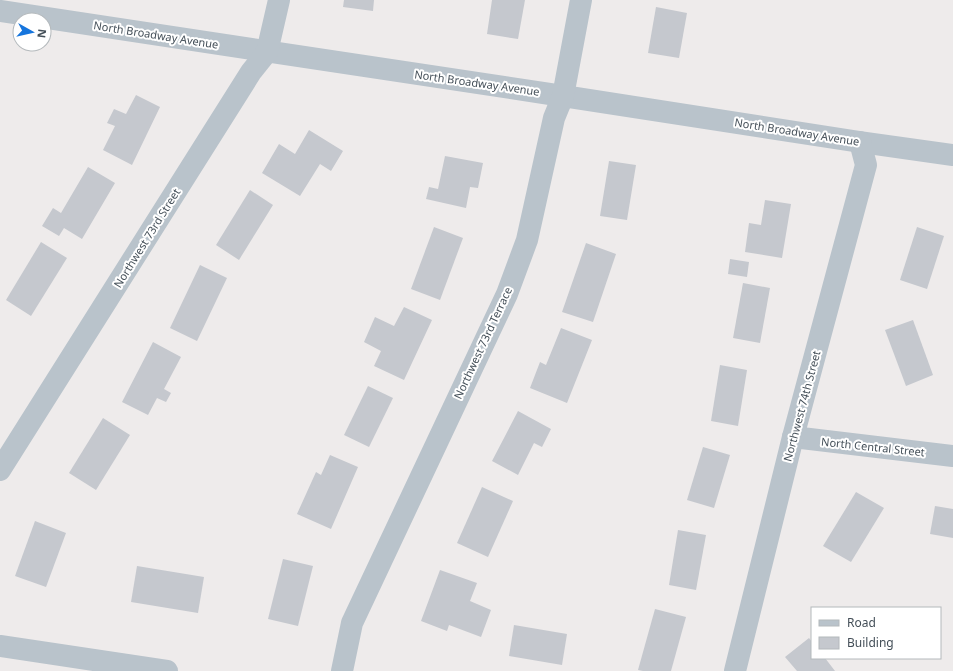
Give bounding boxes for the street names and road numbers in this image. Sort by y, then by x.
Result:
street label: North Broadway Avenue [93,17,220,52]
street label: North Broadway Avenue [414,66,541,99]
street label: North Broadway Avenue [734,114,861,149]
street label: Northwest 73rd Street [110,185,183,290]
street label: Northwest 73rd Terrace [450,284,515,401]
street label: Northwest 74th Street [779,349,824,463]
street label: North Central Street [821,434,926,459]

